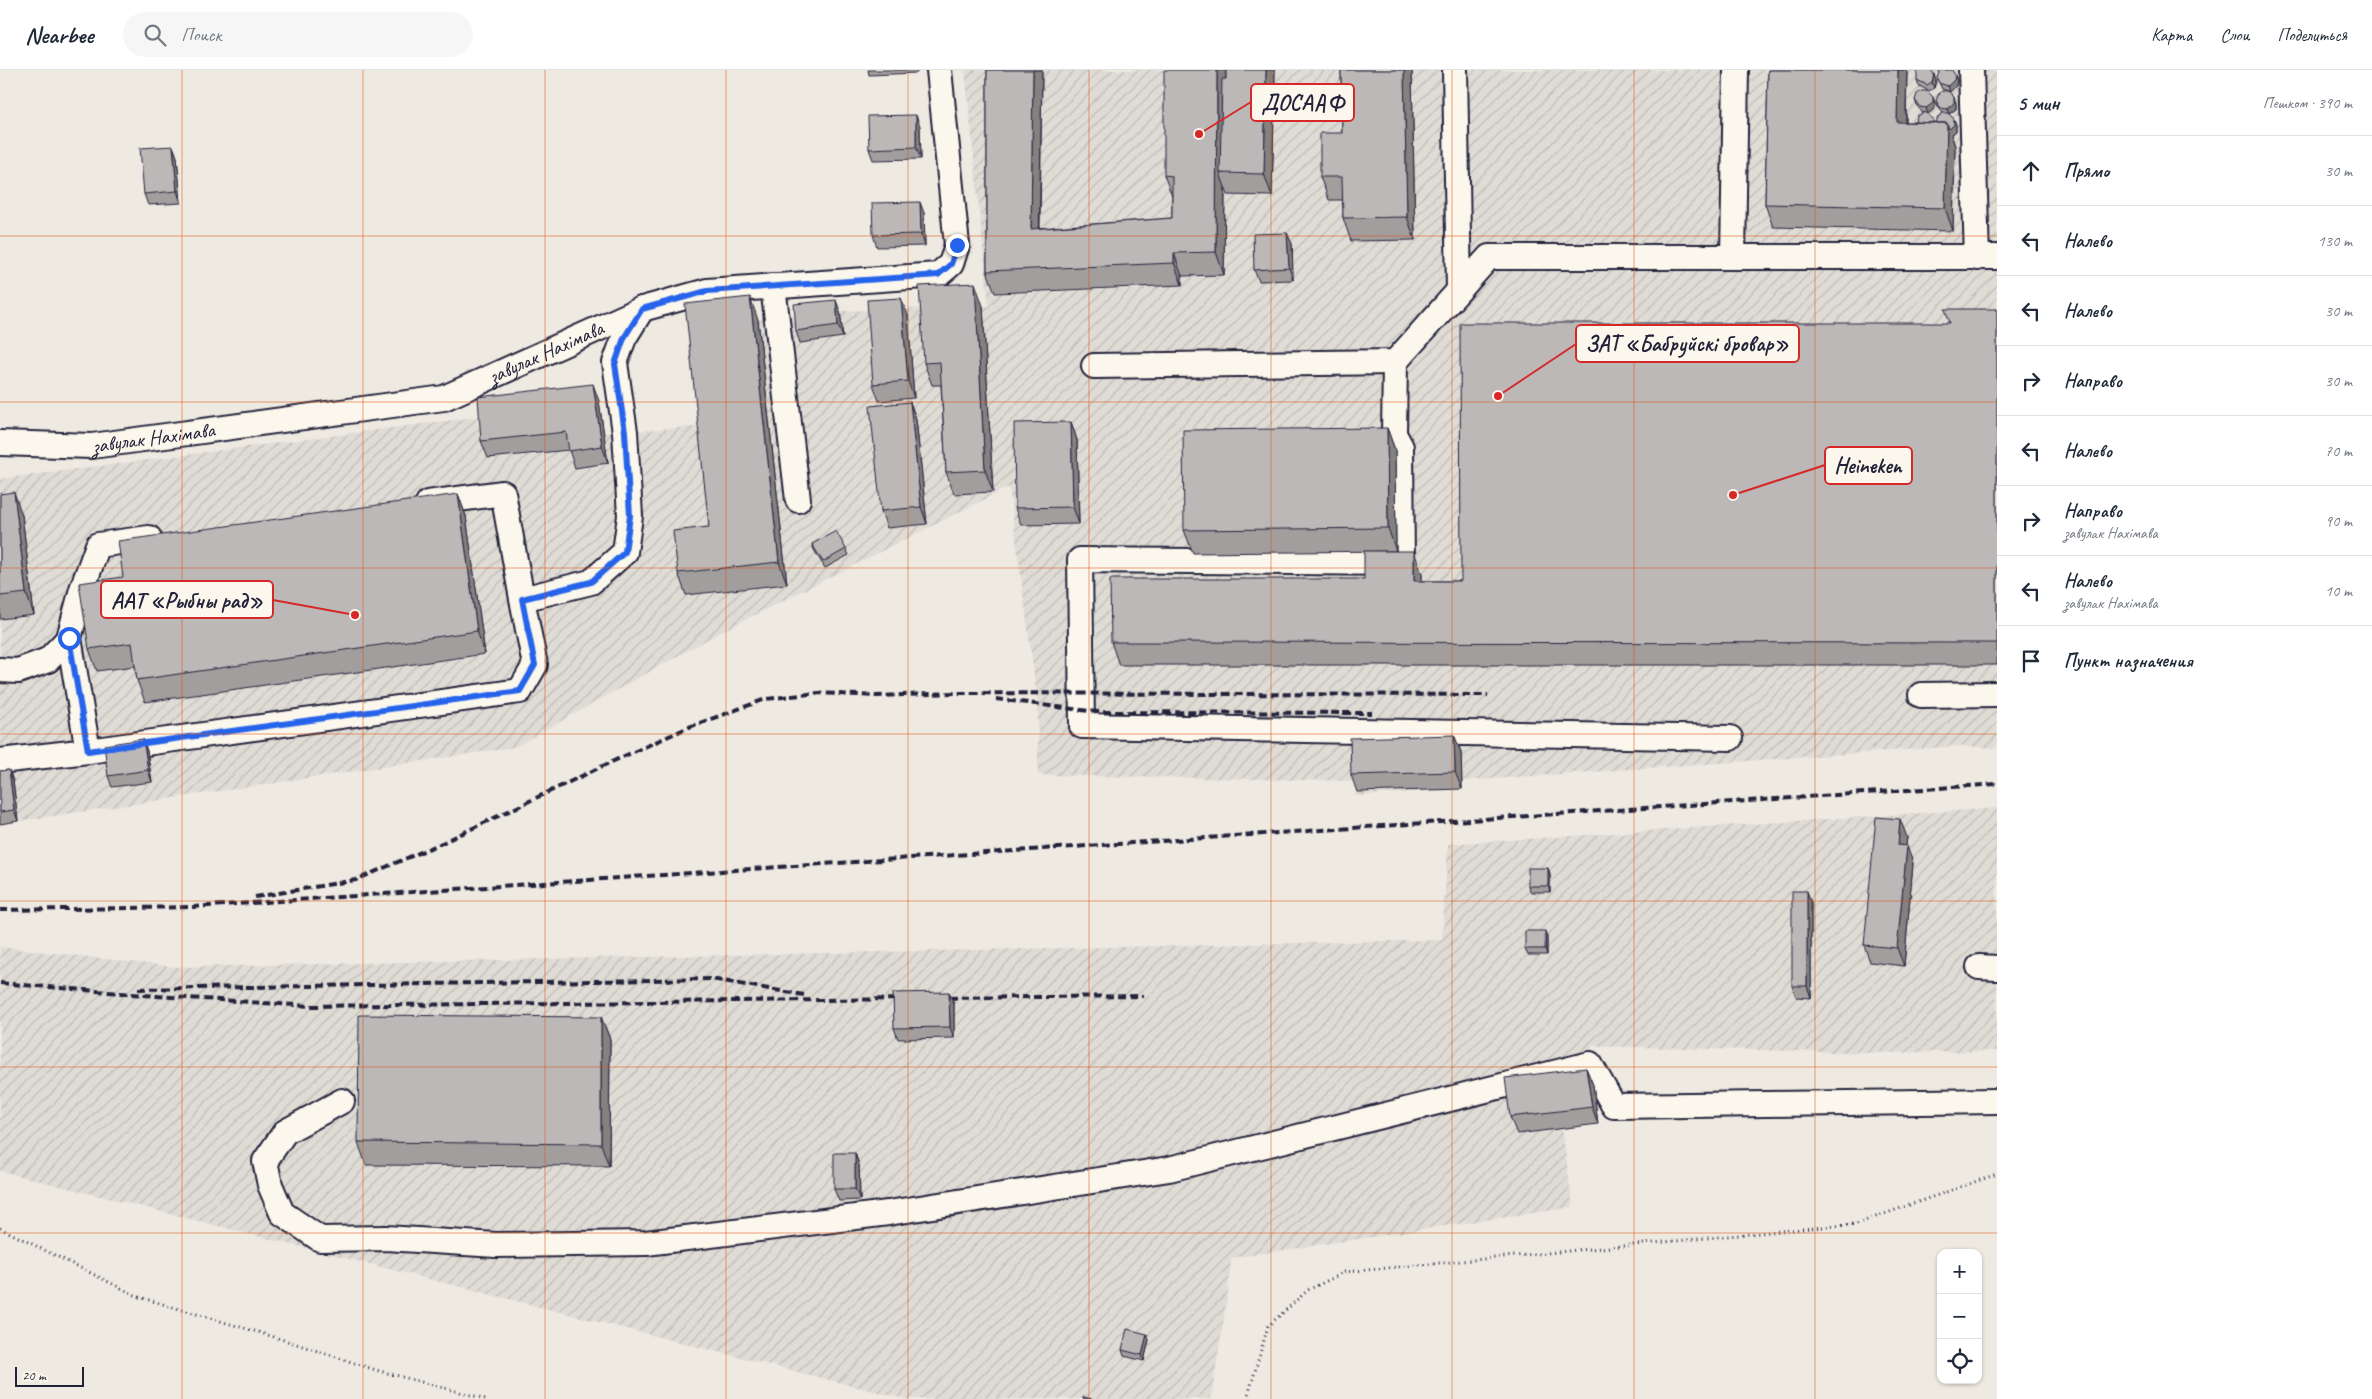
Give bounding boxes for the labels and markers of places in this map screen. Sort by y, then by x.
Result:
callout: ДОСААФ [1251,84,1354,121]
callout: ЗАТ «Бабруйскі бровар» [1576,325,1799,362]
callout: Heineken [1825,447,1912,484]
callout: ААТ «Рыбны рад» [101,581,273,618]

